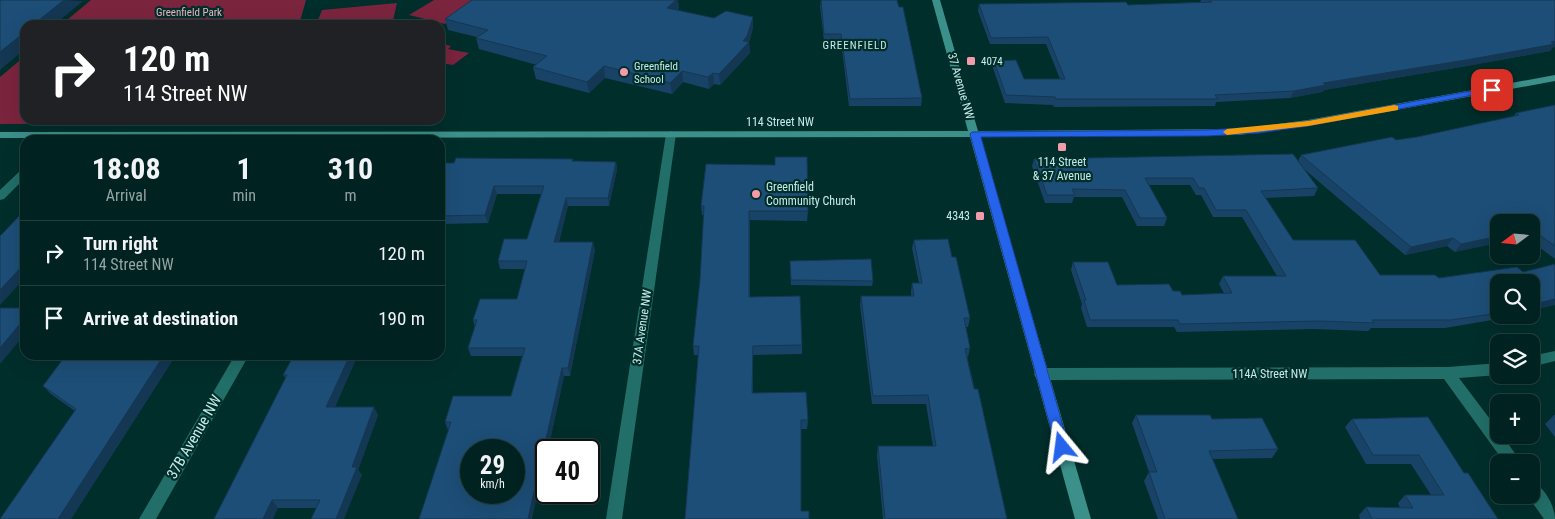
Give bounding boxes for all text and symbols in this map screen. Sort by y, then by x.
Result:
park label: Greenfield Park [156,6,222,19]
text: 120 m [123,39,210,80]
district label: GREENFIELD [822,39,888,52]
icon: right [40,40,105,105]
street label: 37 Avenue NW [945,51,977,121]
marker: 4074 [965,55,977,67]
place label: 4074 [981,55,1003,68]
place label: Greenfield School [634,60,678,86]
marker: Greenfield School [618,66,630,78]
pin [1471,69,1513,111]
icon: arrive [1478,76,1506,104]
text: 114 Street NW [123,81,248,106]
street label: 114 Street NW [746,115,814,129]
marker: 114 Street & 37 Avenue [1056,141,1068,153]
text: 18:08 [92,151,161,186]
text: 1 [237,151,252,186]
text: 310 [328,151,373,186]
place label: 114 Street & 37 Avenue [1033,155,1092,183]
place label: Greenfield Community Church [766,180,856,208]
text: Arrival [106,186,147,205]
text: min [232,186,256,205]
text: m [344,186,356,205]
marker: Greenfield Community Church [750,188,762,200]
place label: 4343 [946,209,970,223]
marker: 4343 [974,210,986,222]
north arrow [1490,214,1540,264]
map controls [1490,214,1540,504]
text: Turn right [83,232,158,255]
icon: right [40,239,68,267]
text: 120 m [378,242,425,265]
text: 114 Street NW [83,255,174,274]
button: search [1490,274,1540,324]
street label: 37A Avenue NW [630,289,654,365]
icon: arrive [40,304,68,332]
text: Arrive at destination [83,307,238,330]
text: 190 m [378,307,425,330]
button: layers [1490,334,1540,384]
street label: 114A Street NW [1233,367,1307,381]
street label: 37B Avenue NW [163,391,226,482]
button: + [1490,394,1540,444]
position arrow [1035,420,1087,472]
speed limit sign: 40 [535,439,600,504]
text: 29 [480,451,505,480]
button: − [1490,454,1540,504]
text: km/h [480,477,505,491]

